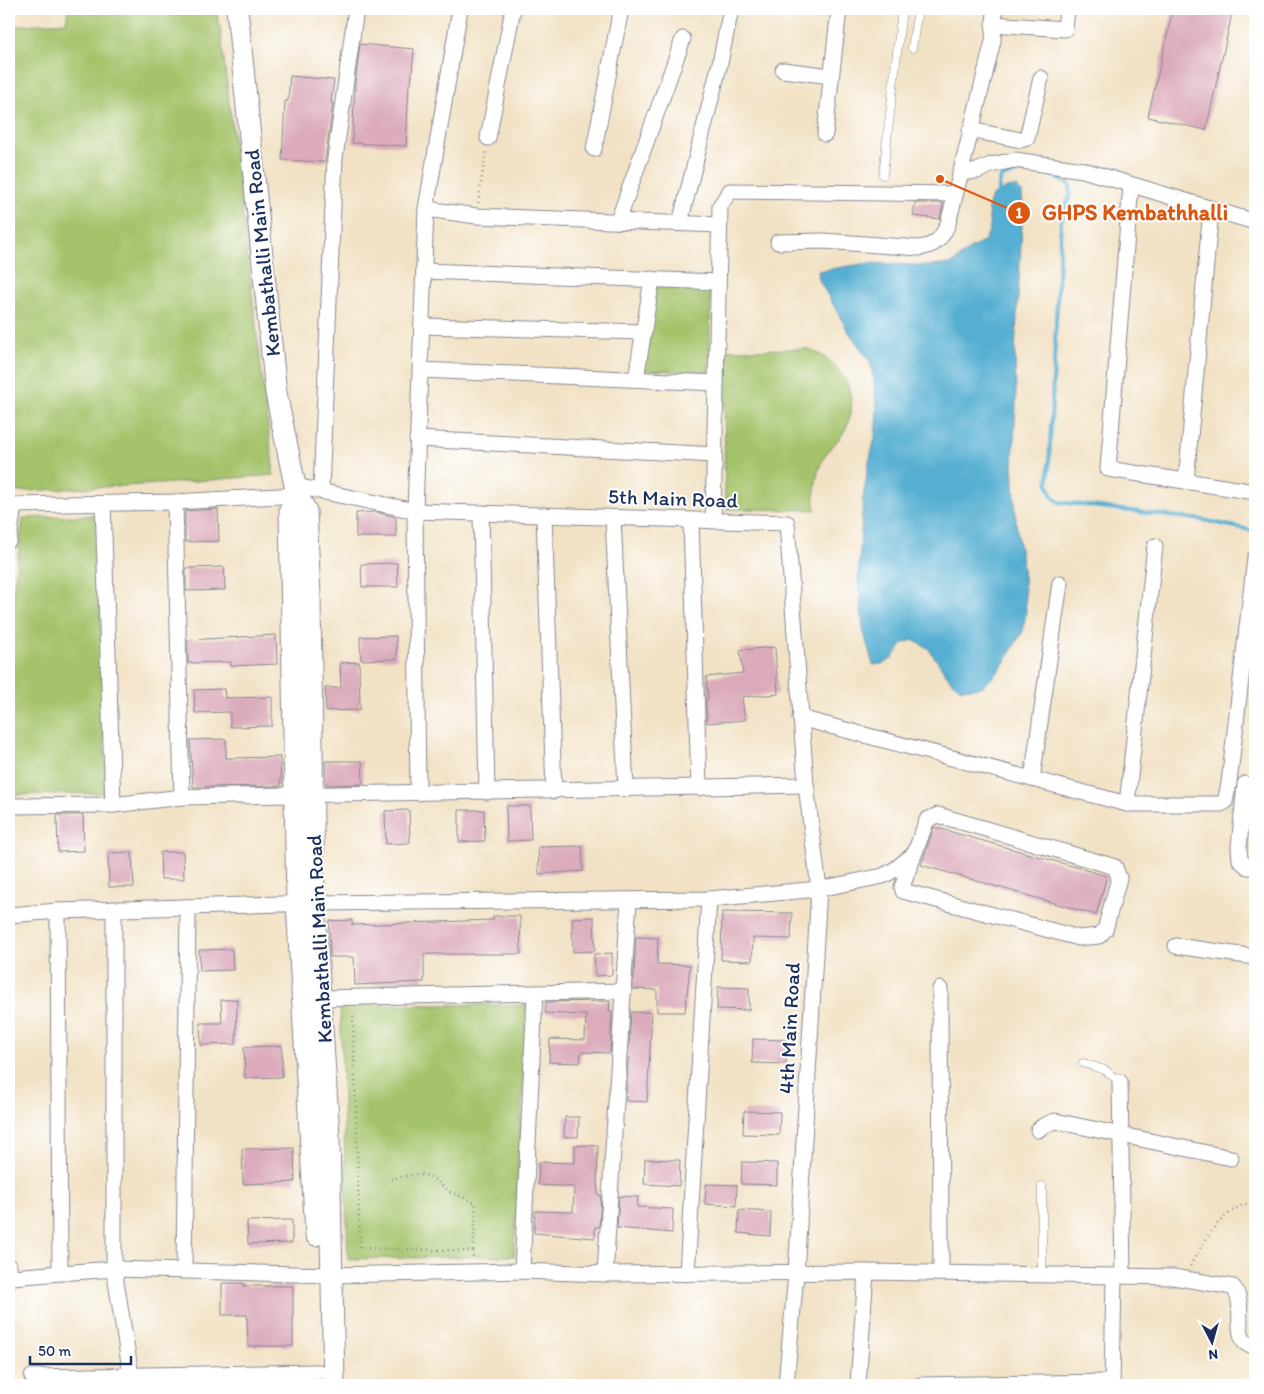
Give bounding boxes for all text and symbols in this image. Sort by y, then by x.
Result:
street label: Kembathalli Main Road [239,148,285,358]
callout: GHPS Kembathhalli [1007,194,1239,231]
text: GHPS Kembathhalli [1042,199,1228,226]
text: 1 [1016,204,1023,222]
street label: 5th Main Road [608,483,739,513]
street label: Kembathalli Main Road [301,834,337,1044]
street label: 4th Main Road [773,961,805,1094]
north arrow [1186,1316,1236,1366]
scale bar [30,1334,131,1366]
text: 50 m [38,1342,71,1360]
text: N [1208,1345,1219,1363]

